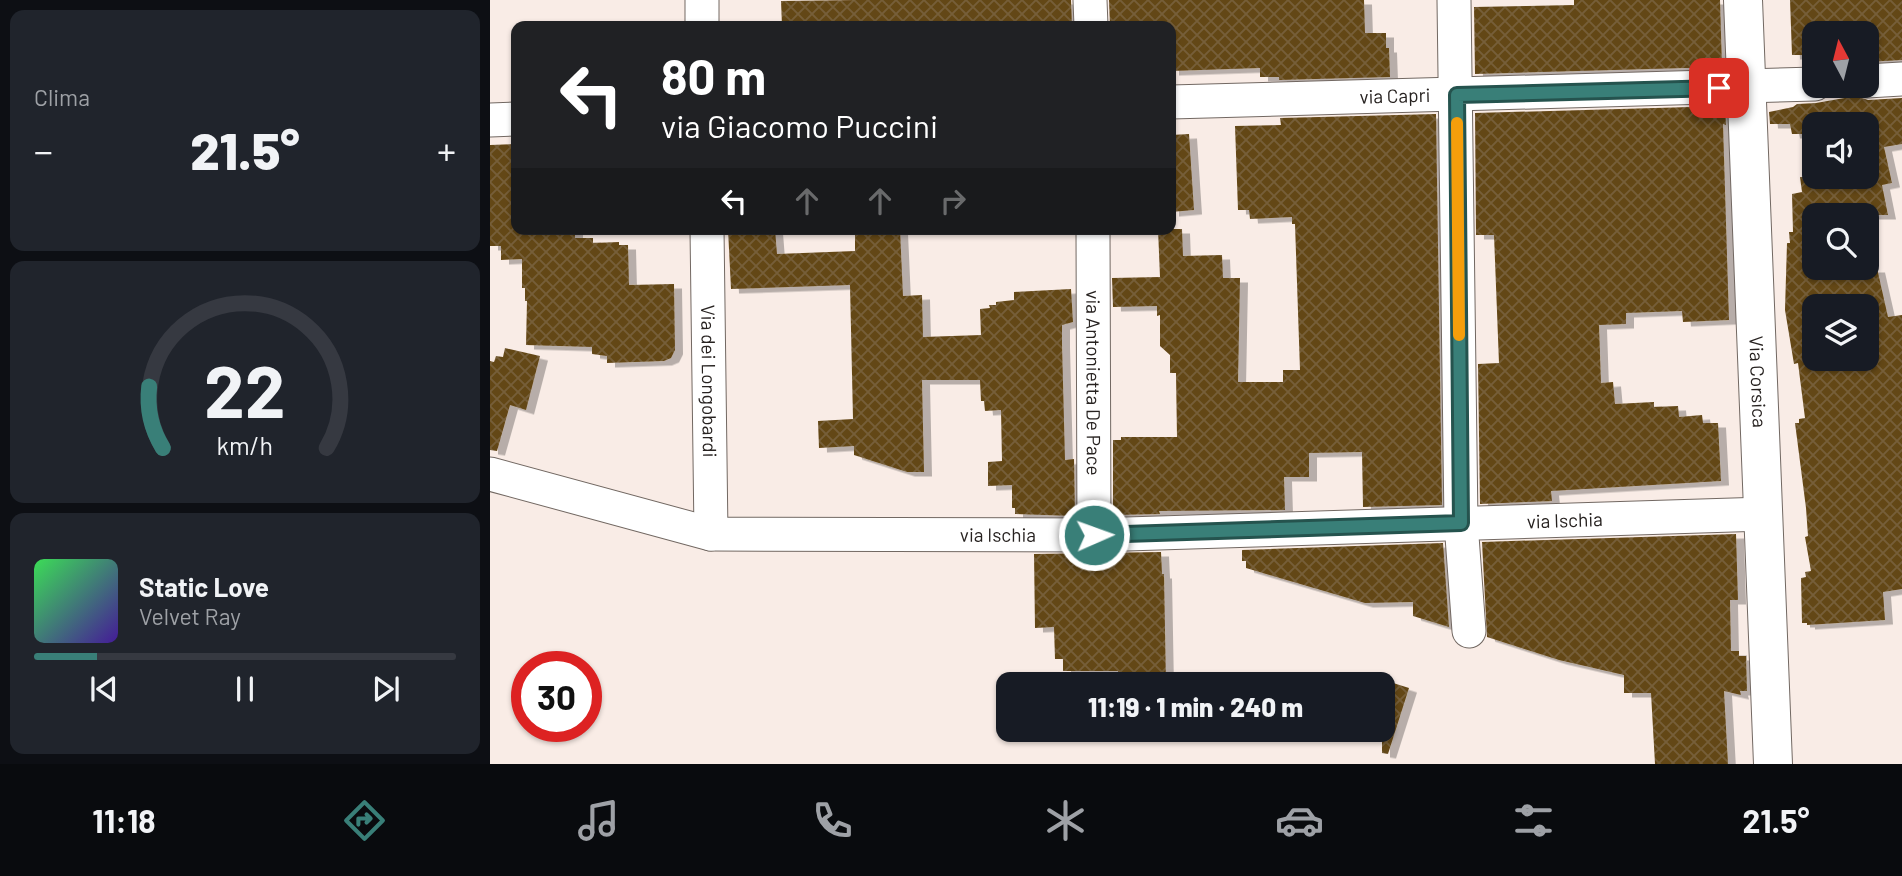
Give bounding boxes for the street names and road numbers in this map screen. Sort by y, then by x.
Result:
street label: via Capri [1359,83,1431,108]
street label: via Antonietta De Pace [1082,290,1106,476]
street label: Via dei Longobardi [697,304,722,458]
street label: Via Corsica [1745,335,1772,428]
street label: via Ischia [1526,507,1603,532]
street label: via Ischia [960,523,1036,546]

